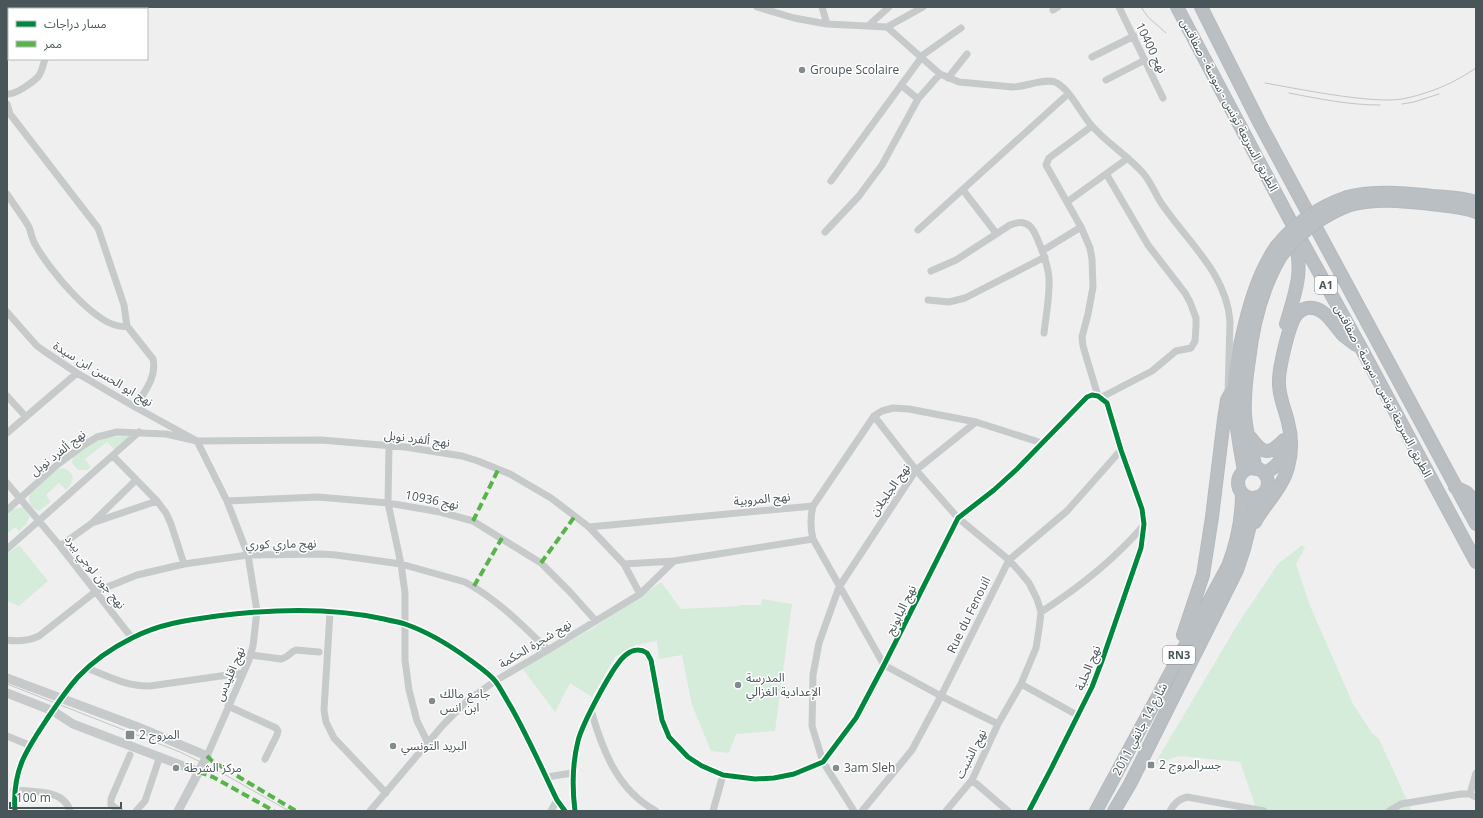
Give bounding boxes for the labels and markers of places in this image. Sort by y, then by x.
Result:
place label: Groupe Scolaire [810,61,900,78]
marker: Groupe Scolaire [797,65,807,75]
place label: المدرسة الإعدادية الغزالي [746,669,821,702]
marker: المدرسة الإعدادية الغزالي [733,680,743,690]
place label: جامع مالك ابن انس [440,685,490,716]
marker: جامع مالك ابن انس [427,696,437,706]
place label: المروج 2 [139,726,180,744]
marker: المروج 2 [124,729,136,741]
place label: البريد التونسي [401,737,467,756]
marker: البريد التونسي [388,741,398,751]
place label: جسرالمروج 2 [1159,756,1221,774]
place label: مركز الشرطة [184,759,242,776]
place label: 3am Sleh [844,759,895,776]
marker: جسرالمروج 2 [1146,760,1156,770]
marker: مركز الشرطة [171,763,181,773]
marker: 3am Sleh [831,763,841,773]

